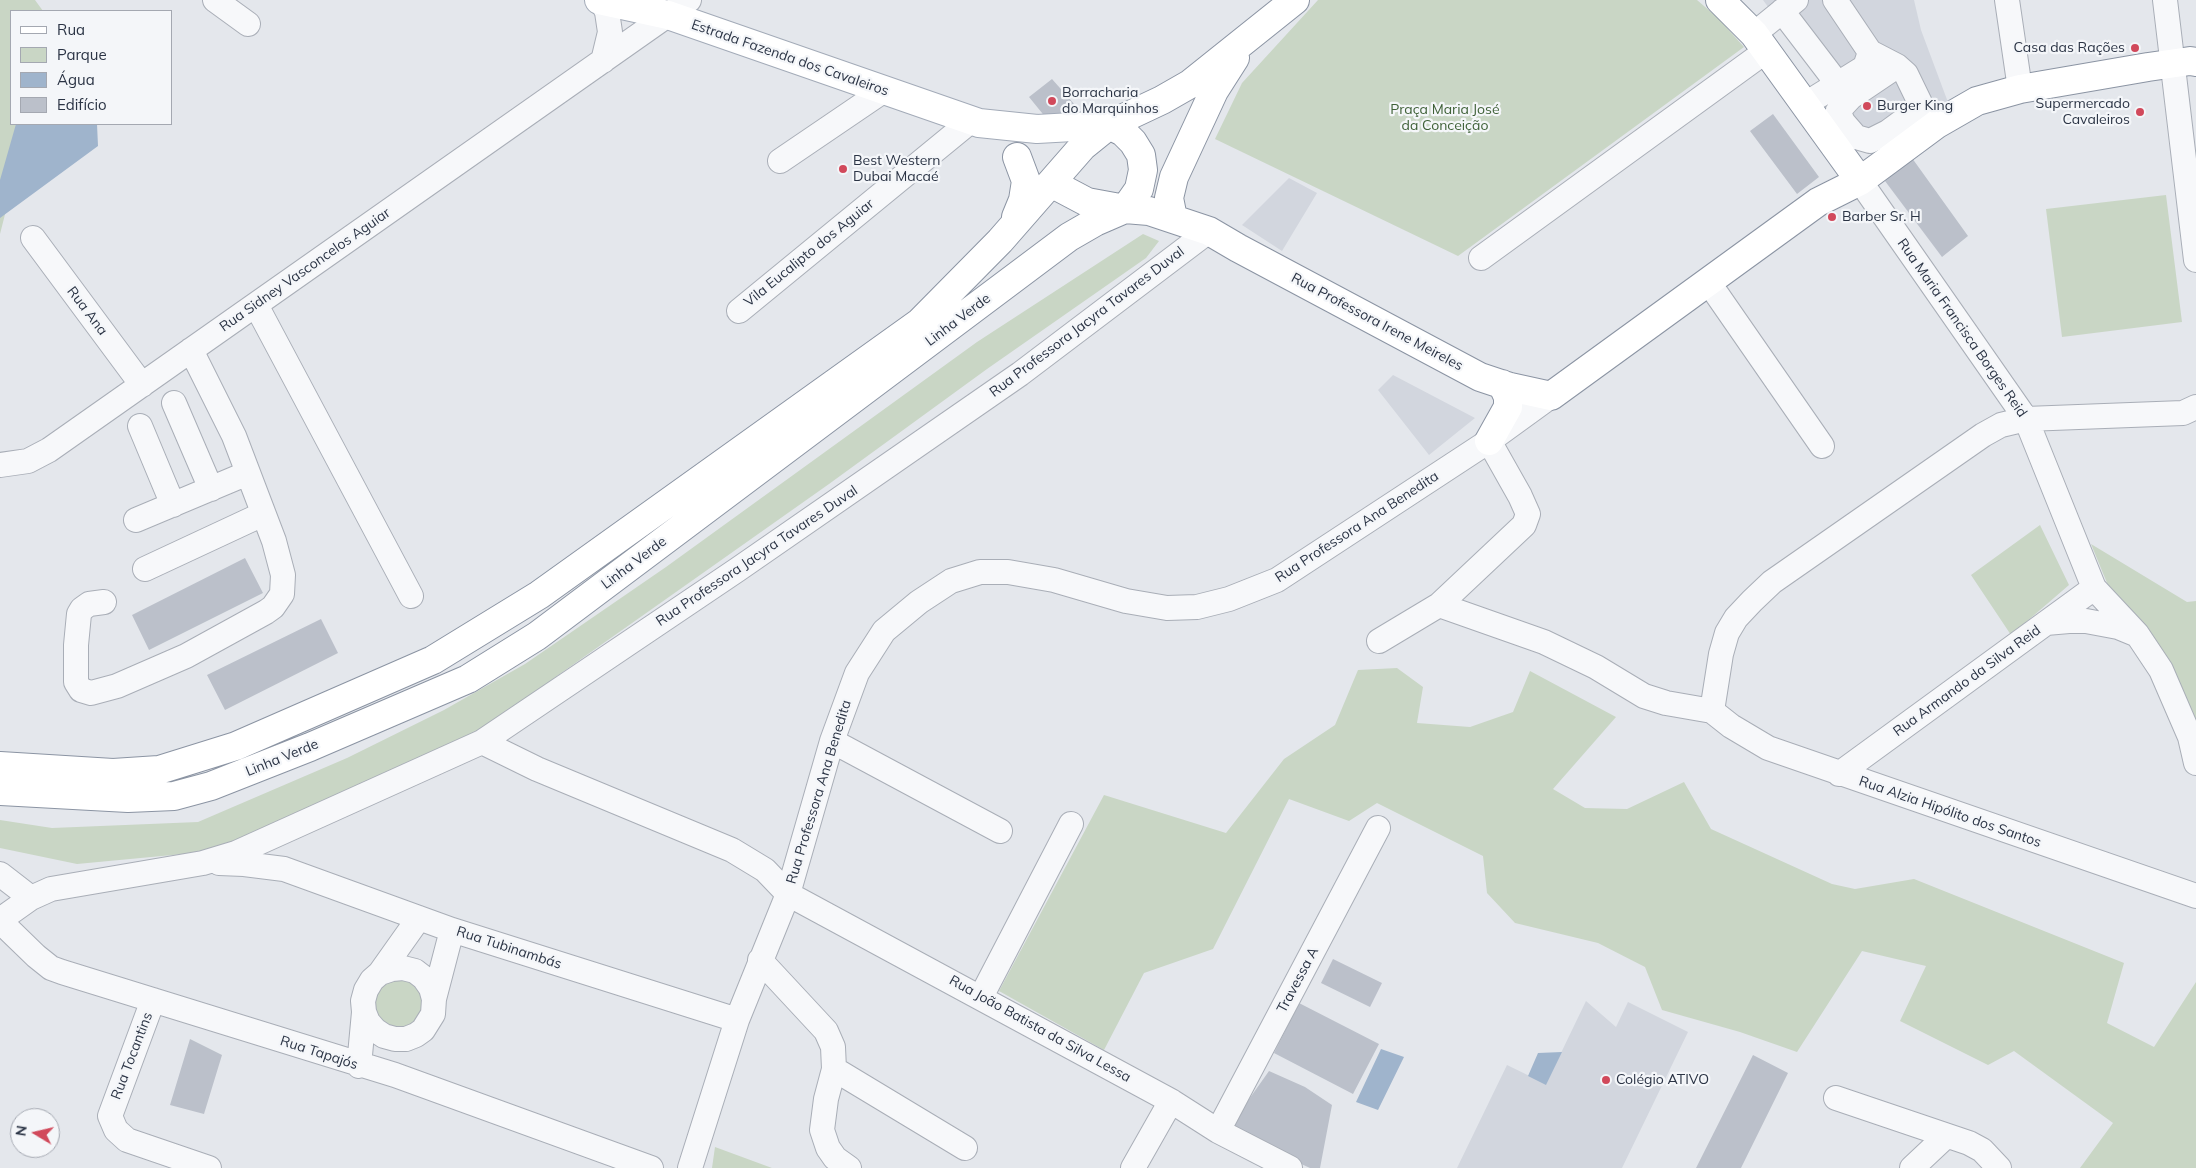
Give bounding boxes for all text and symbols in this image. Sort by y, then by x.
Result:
legend [10,10,172,125]
street label: Estrada Fazenda dos Cavaleiros [689,16,891,100]
text: Rua [57,20,85,39]
place label: Casa das Rações [2013,40,2125,56]
marker: Casa das Rações [2129,42,2141,54]
text: Parque [57,45,107,64]
text: Água [57,70,95,89]
place label: Borracharia do Marquinhos [1062,85,1159,118]
text: Edifício [57,95,107,114]
marker: Borracharia do Marquinhos [1046,95,1058,107]
place label: Supermercado Cavaleiros [2036,96,2130,128]
place label: Burger King [1877,98,1953,114]
marker: Burger King [1861,100,1873,112]
park label: Praça Maria José da Conceição [1390,102,1500,134]
marker: Supermercado Cavaleiros [2134,106,2146,118]
place label: Best Western Dubai Macaé [853,153,941,186]
marker: Best Western Dubai Macaé [837,163,849,175]
street label: Vila Eucalipto dos Aguiar [741,195,877,311]
street label: Rua Sidney Vasconcelos Aguiar [217,205,393,335]
place label: Barber Sr. H [1842,209,1921,225]
marker: Barber Sr. H [1826,211,1838,223]
street label: Rua Maria Francisca Borges Reid [1894,235,2030,421]
street label: Rua Professora Jacyra Tavares Duval [986,243,1188,401]
street label: Rua Professora Irene Meireles [1288,270,1466,374]
street label: Rua Ana [63,283,111,339]
street label: Linha Verde [922,290,994,350]
street label: Rua Professora Ana Benedita [1272,468,1442,586]
street label: Rua Professora Jacyra Tavares Duval [653,482,861,630]
street label: Linha Verde [598,533,670,593]
street label: Rua Armando da Silva Reid [1890,622,2044,740]
street label: Rua Professora Ana Benedita [783,698,855,886]
street label: Linha Verde [243,736,321,780]
street label: Rua Alzia Hipólito dos Santos [1857,773,2043,851]
street label: Rua Tubinambás [454,923,564,973]
street label: Travessa A [1274,944,1322,1016]
street label: Rua João Batista da Silva Lessa [946,972,1134,1086]
street label: Rua Tocantins [108,1010,156,1102]
street label: Rua Tapajós [278,1033,360,1073]
place label: Colégio ATIVO [1616,1072,1709,1088]
marker: Colégio ATIVO [1600,1074,1612,1086]
north arrow [10,1108,60,1158]
text: N [11,1124,31,1137]

